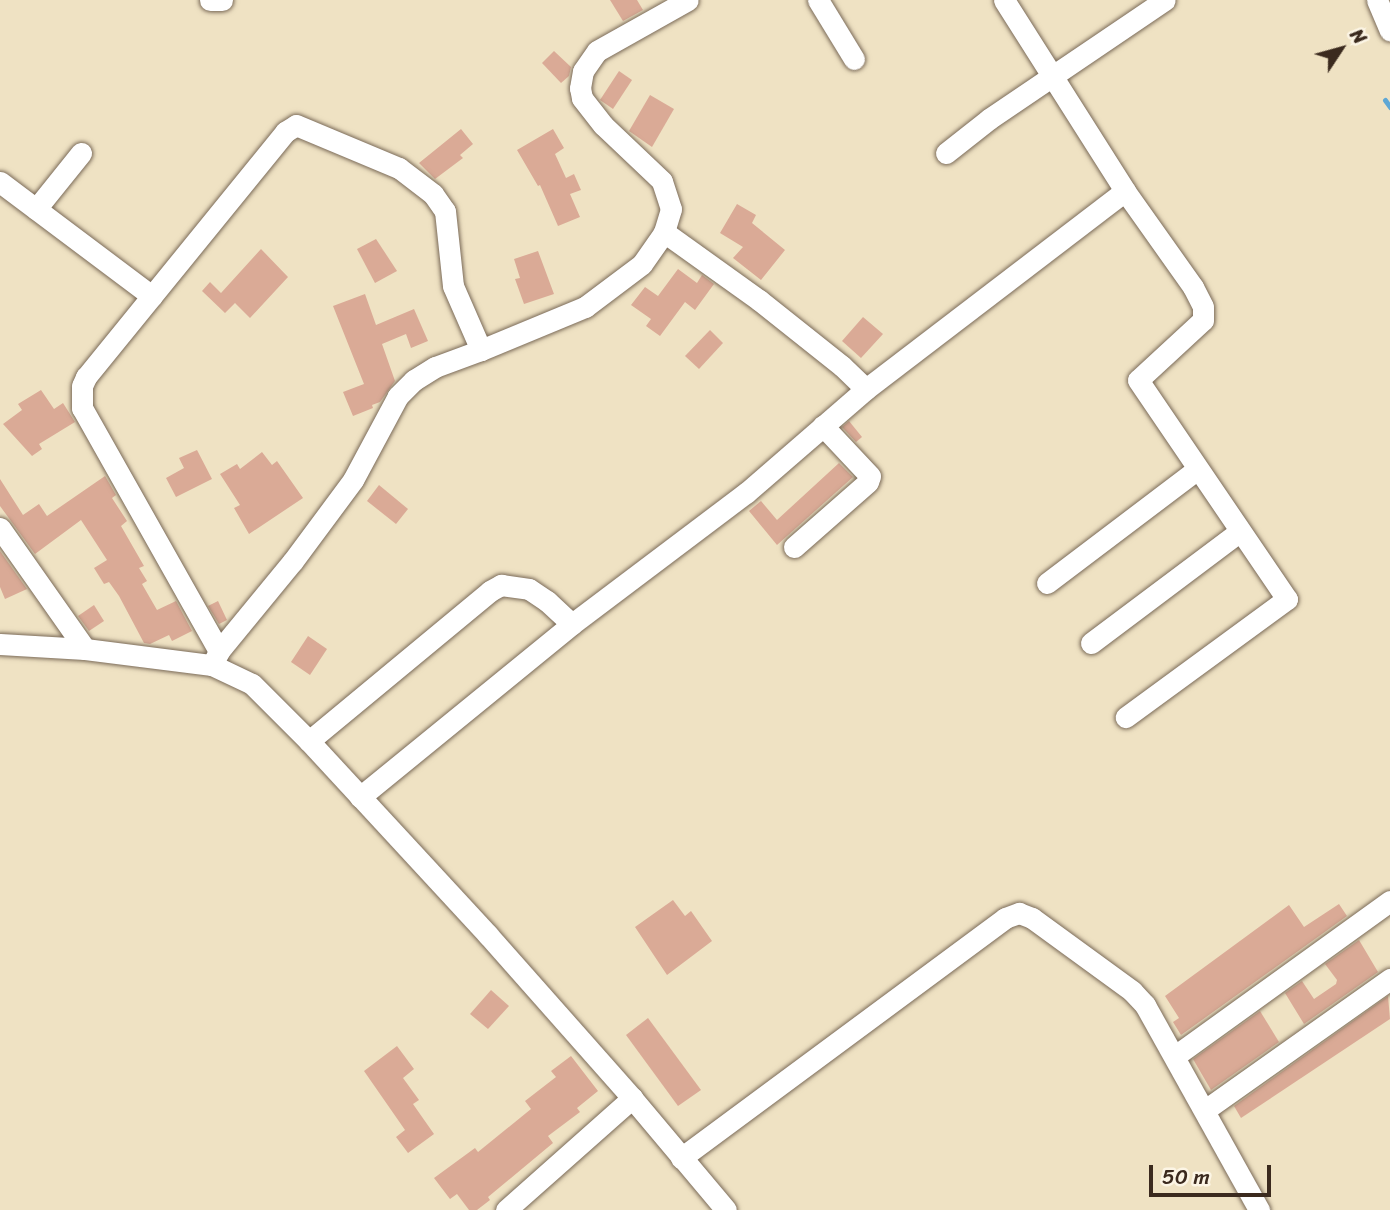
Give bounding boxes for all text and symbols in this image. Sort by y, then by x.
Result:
north arrow [1306,14,1376,84]
text: N [1341,21,1376,51]
scale bar [1152,1150,1274,1194]
text: 50 m [1162,1158,1210,1196]

